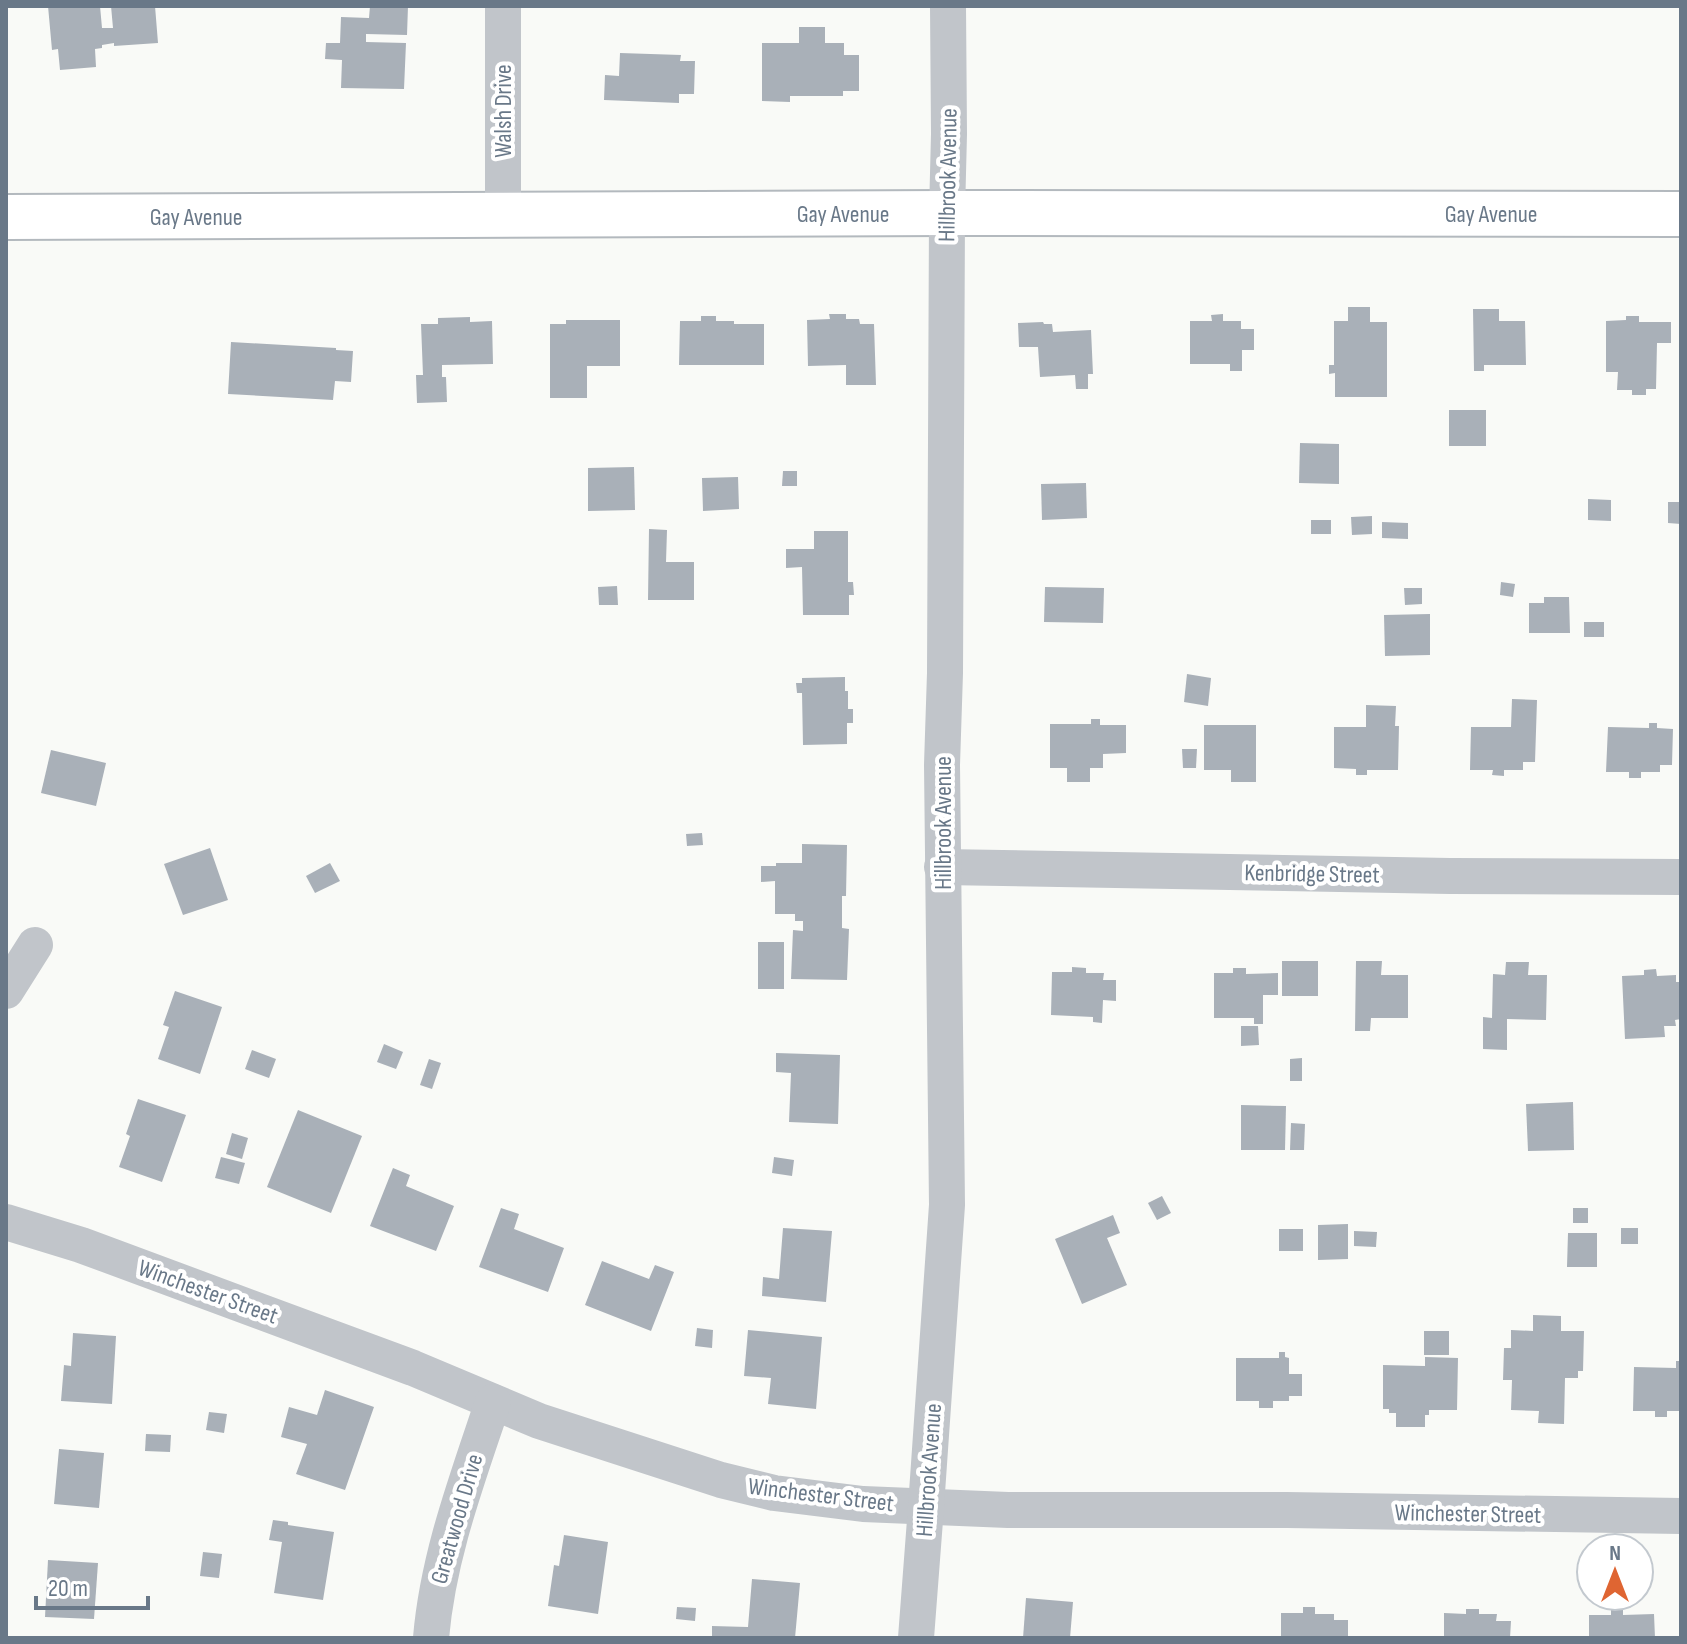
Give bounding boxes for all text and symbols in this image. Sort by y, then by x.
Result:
street label: Walsh Drive [489,64,518,158]
street label: Hillbrook Avenue [932,108,964,242]
street label: Gay Avenue [797,200,889,229]
street label: Gay Avenue [1445,200,1537,229]
street label: Gay Avenue [150,203,242,232]
street label: Hillbrook Avenue [929,756,958,890]
street label: Kenbridge Street [1244,858,1380,890]
street label: Winchester Street [134,1253,282,1331]
street label: Hillbrook Avenue [910,1402,948,1538]
street label: Greatwood Drive [425,1451,489,1587]
street label: Winchester Street [746,1472,896,1518]
street label: Winchester Street [1394,1498,1542,1530]
north arrow [1575,1532,1655,1612]
text: N [1609,1540,1621,1567]
scale bar [36,1560,148,1610]
text: 20 m [48,1574,88,1603]

